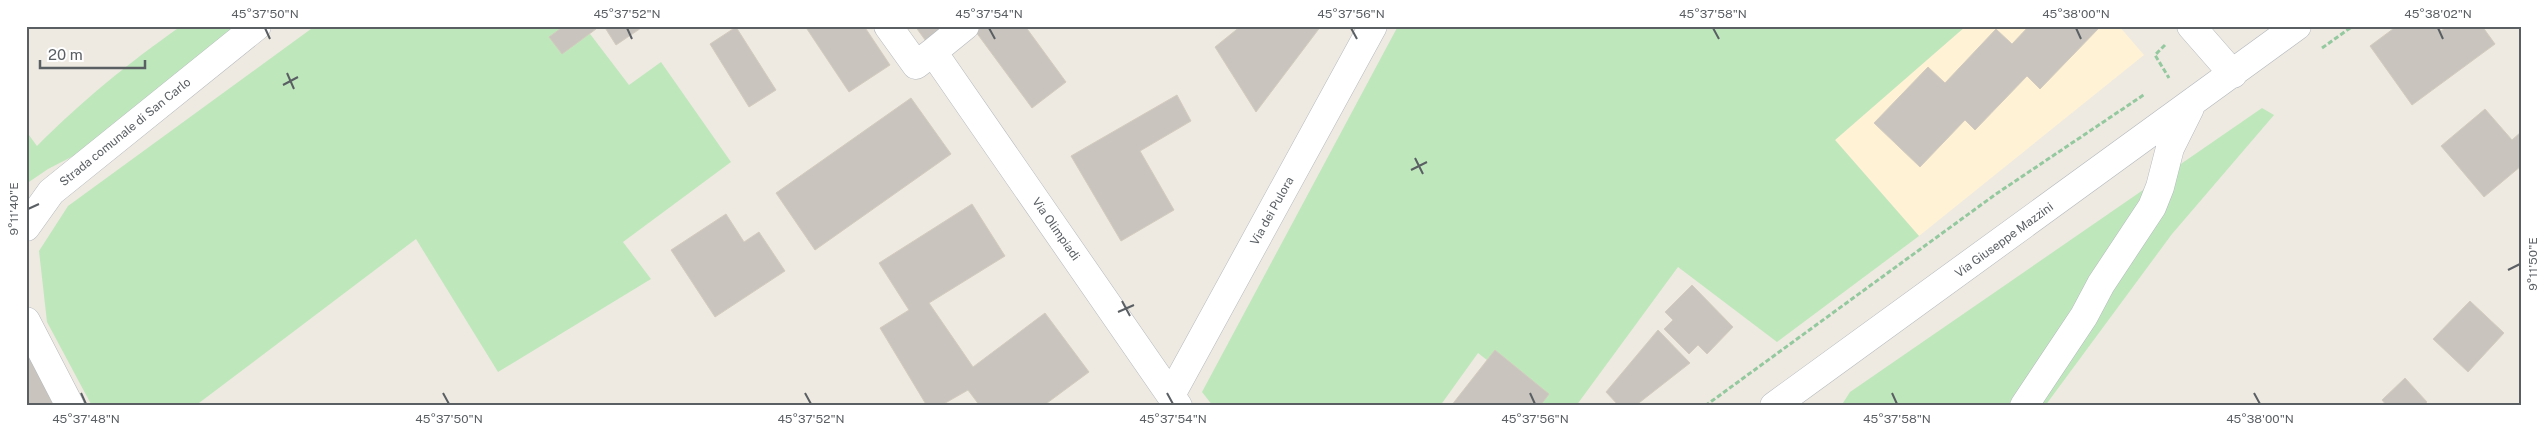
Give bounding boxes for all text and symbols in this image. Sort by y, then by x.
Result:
text: 45°37'50"N [231,7,299,21]
text: 45°37'52"N [593,7,661,21]
text: 45°37'54"N [955,7,1023,21]
text: 45°37'56"N [1317,7,1385,21]
text: 45°37'58"N [1679,7,1747,21]
text: 45°38'00"N [2042,7,2110,21]
text: 45°38'02"N [2404,7,2472,21]
scale bar [40,38,145,70]
text: 20 m [48,46,83,63]
street label: Strada comunale di San Carlo [57,75,193,189]
street label: Via dei Pulora [1247,174,1297,248]
text: 9°11'40"E [7,182,21,236]
street label: Via Olimpiadi [1029,195,1083,263]
street label: Via Giuseppe Mazzini [1952,200,2056,280]
text: 9°11'50"E [2526,237,2540,291]
text: 45°37'48"N [52,412,120,426]
text: 45°37'50"N [415,412,483,426]
text: 45°37'52"N [777,412,845,426]
text: 45°37'54"N [1139,412,1207,426]
text: 45°37'56"N [1501,412,1569,426]
text: 45°37'58"N [1863,412,1931,426]
text: 45°38'00"N [2226,412,2294,426]

